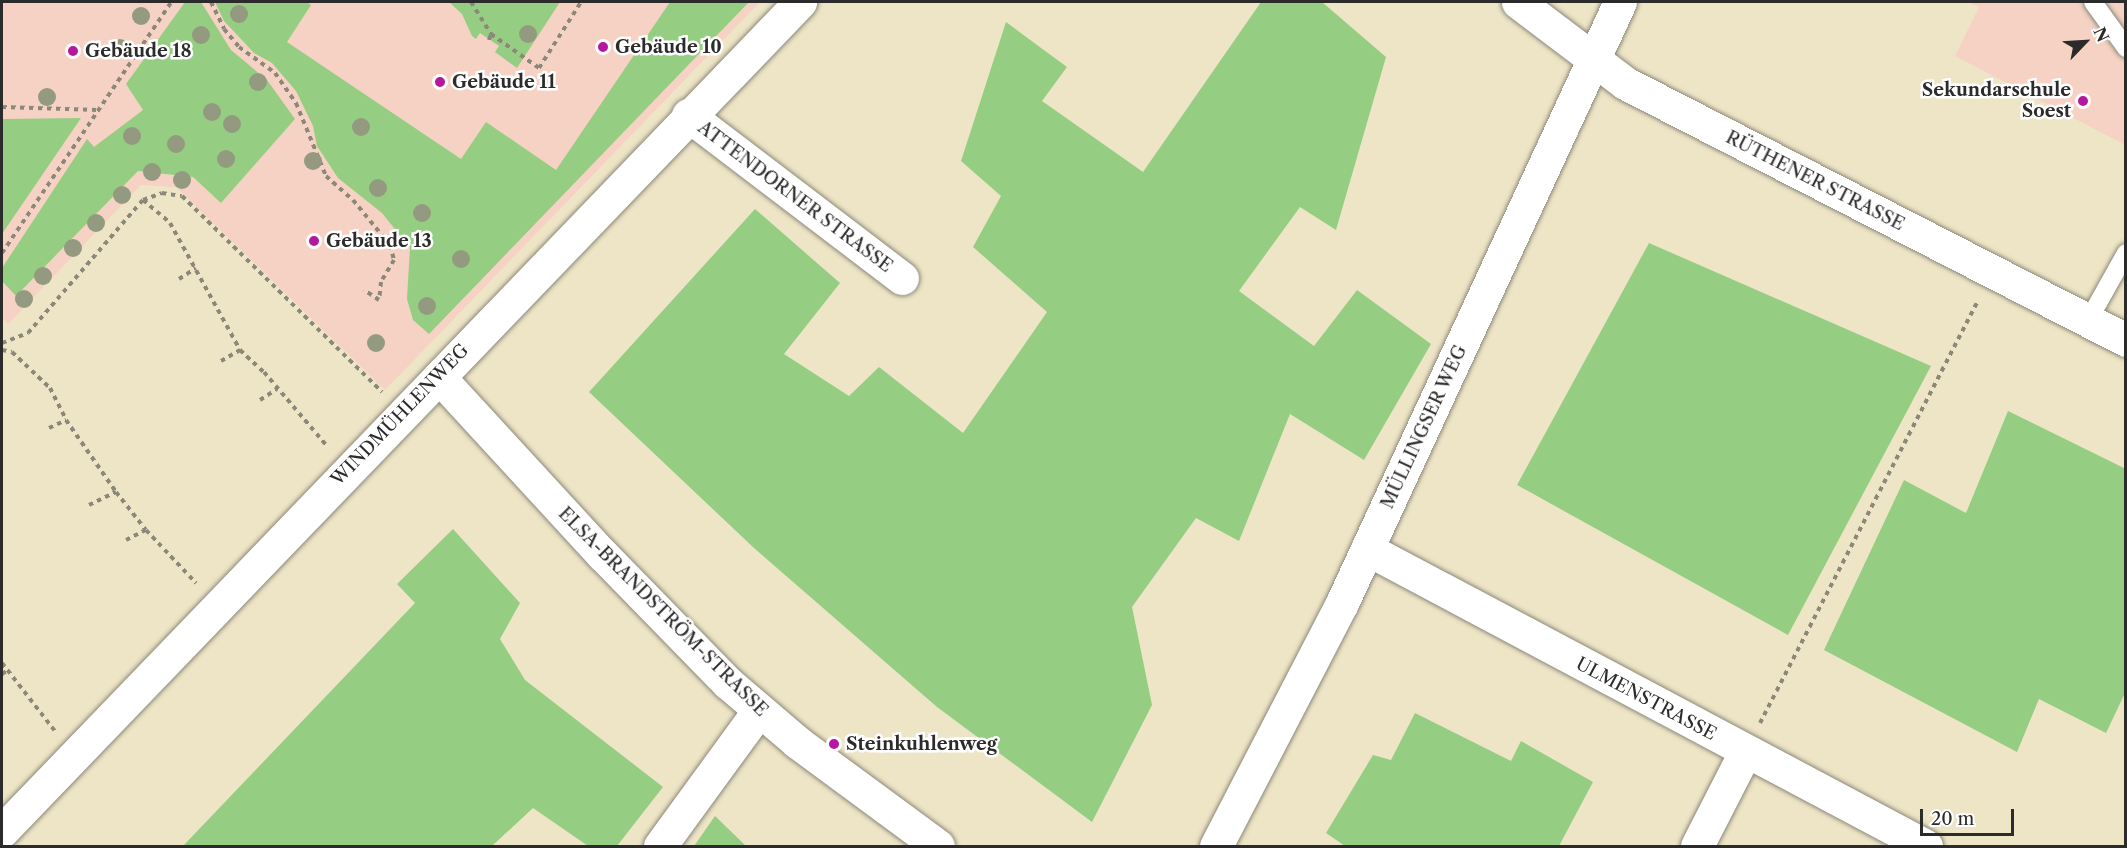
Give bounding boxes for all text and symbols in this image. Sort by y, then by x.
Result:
north arrow [2055,12,2115,72]
text: N [2089,24,2113,45]
place label: Gebäude 10 [615,36,722,58]
place label: Gebäude 18 [85,40,191,62]
marker: Gebäude 10 [596,40,610,54]
marker: Gebäude 18 [66,44,80,58]
place label: Gebäude 11 [452,71,556,93]
marker: Gebäude 11 [433,75,447,89]
place label: Sekundarschule Soest [1922,80,2071,122]
marker: Sekundarschule Soest [2076,94,2090,108]
street label: ATTENDORNER STRASSE [693,117,897,277]
street label: RÜTHENER STRASSE [1722,126,1908,236]
place label: Gebäude 13 [326,230,432,252]
marker: Gebäude 13 [307,234,321,248]
street label: WINDMÜHLENWEG [327,340,473,490]
street label: MÜLLINGSER WEG [1376,341,1472,513]
street label: ELSA-BRANDSTRÖM-STRASSE [554,503,772,721]
street label: ULMENSTRASSE [1572,653,1720,745]
place label: Steinkuhlenweg [846,733,997,755]
marker: Steinkuhlenweg [827,737,841,751]
scale bar [1923,797,2018,835]
text: 20 m [1931,808,1974,830]

